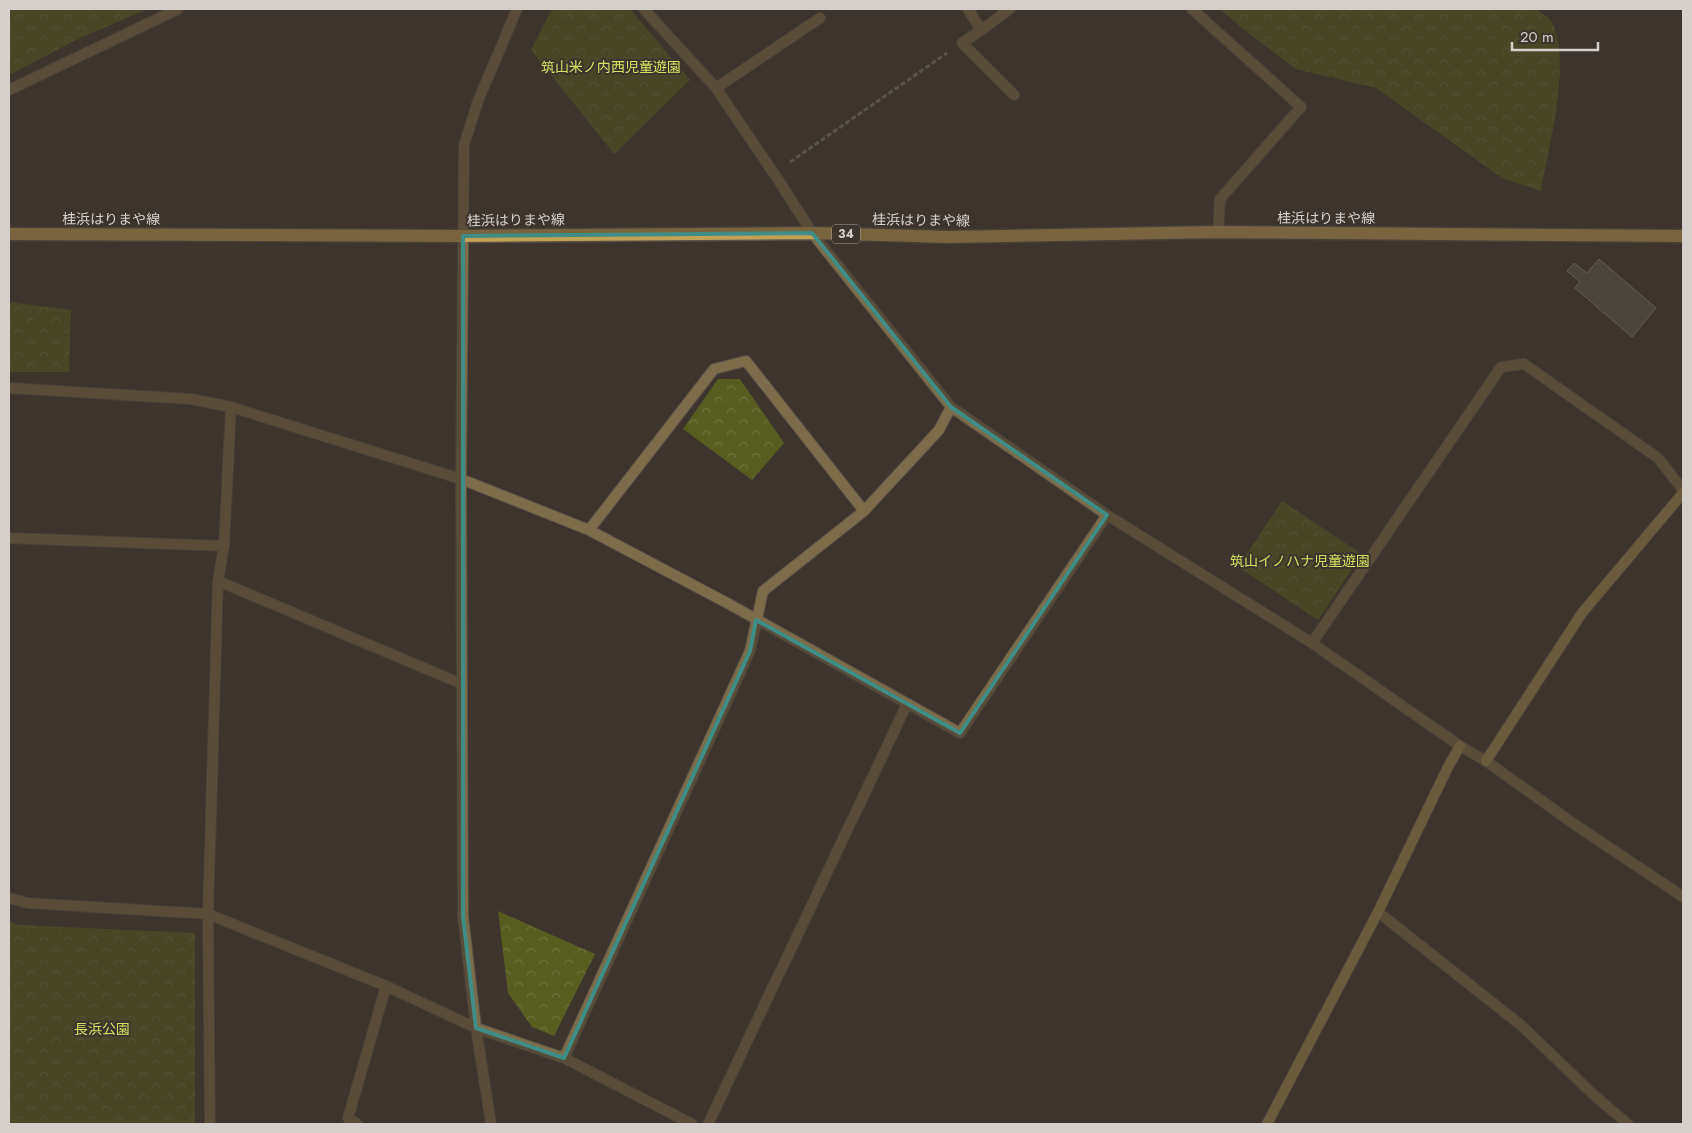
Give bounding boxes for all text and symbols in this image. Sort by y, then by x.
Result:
scale bar [1512,20,1598,52]
text: 20 m [1520,26,1554,48]
park label: 筑山米ノ内西児童遊園 [541,57,681,77]
street label: 桂浜はりまや線 [1277,208,1375,228]
street label: 桂浜はりまや線 [62,209,160,229]
street label: 桂浜はりまや線 [467,209,565,231]
street label: 桂浜はりまや線 [872,209,970,231]
road number: 34 [832,224,860,243]
park label: 筑山イノハナ児童遊園 [1230,551,1370,571]
park label: 長浜公園 [74,1019,130,1039]

